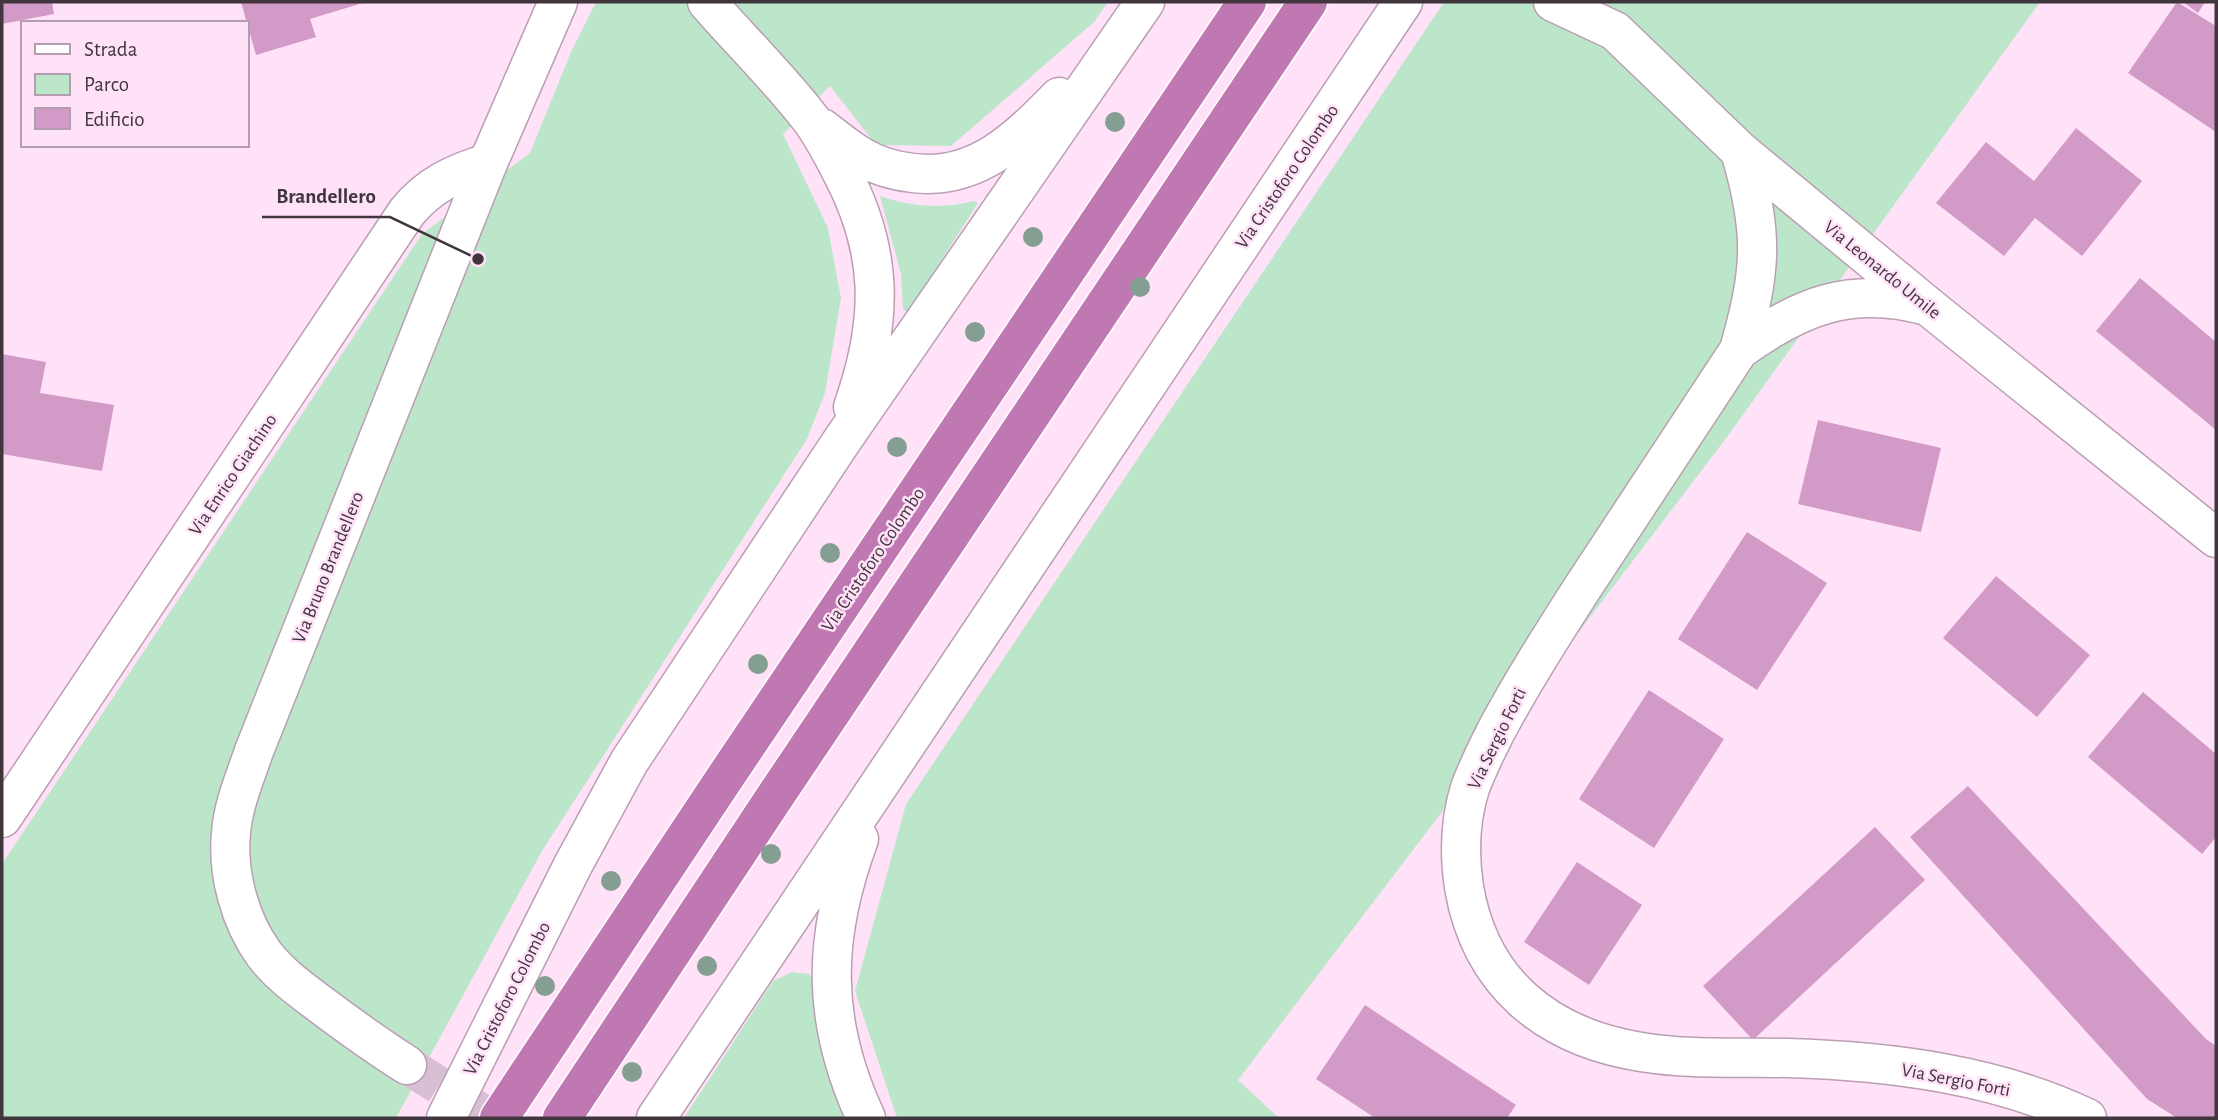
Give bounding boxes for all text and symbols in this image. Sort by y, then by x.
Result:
legend [21,21,248,147]
text: Strada [84,39,138,60]
text: Parco [84,74,129,95]
street label: Via Cristoforo Colombo [1232,101,1342,252]
text: Edificio [84,109,145,130]
callout: Brandellero [262,175,390,217]
text: Brandellero [276,186,376,207]
street label: Via Leonardo Umile [1820,217,1944,323]
street label: Via Enrico Giachino [186,411,281,539]
street label: Via Cristoforo Colombo [818,484,928,635]
street label: Via Bruno Brandellero [289,489,367,646]
street label: Via Sergio Forti [1465,685,1530,792]
street label: Via Cristoforo Colombo [460,919,554,1078]
street label: Via Sergio Forti [1900,1061,2012,1100]

